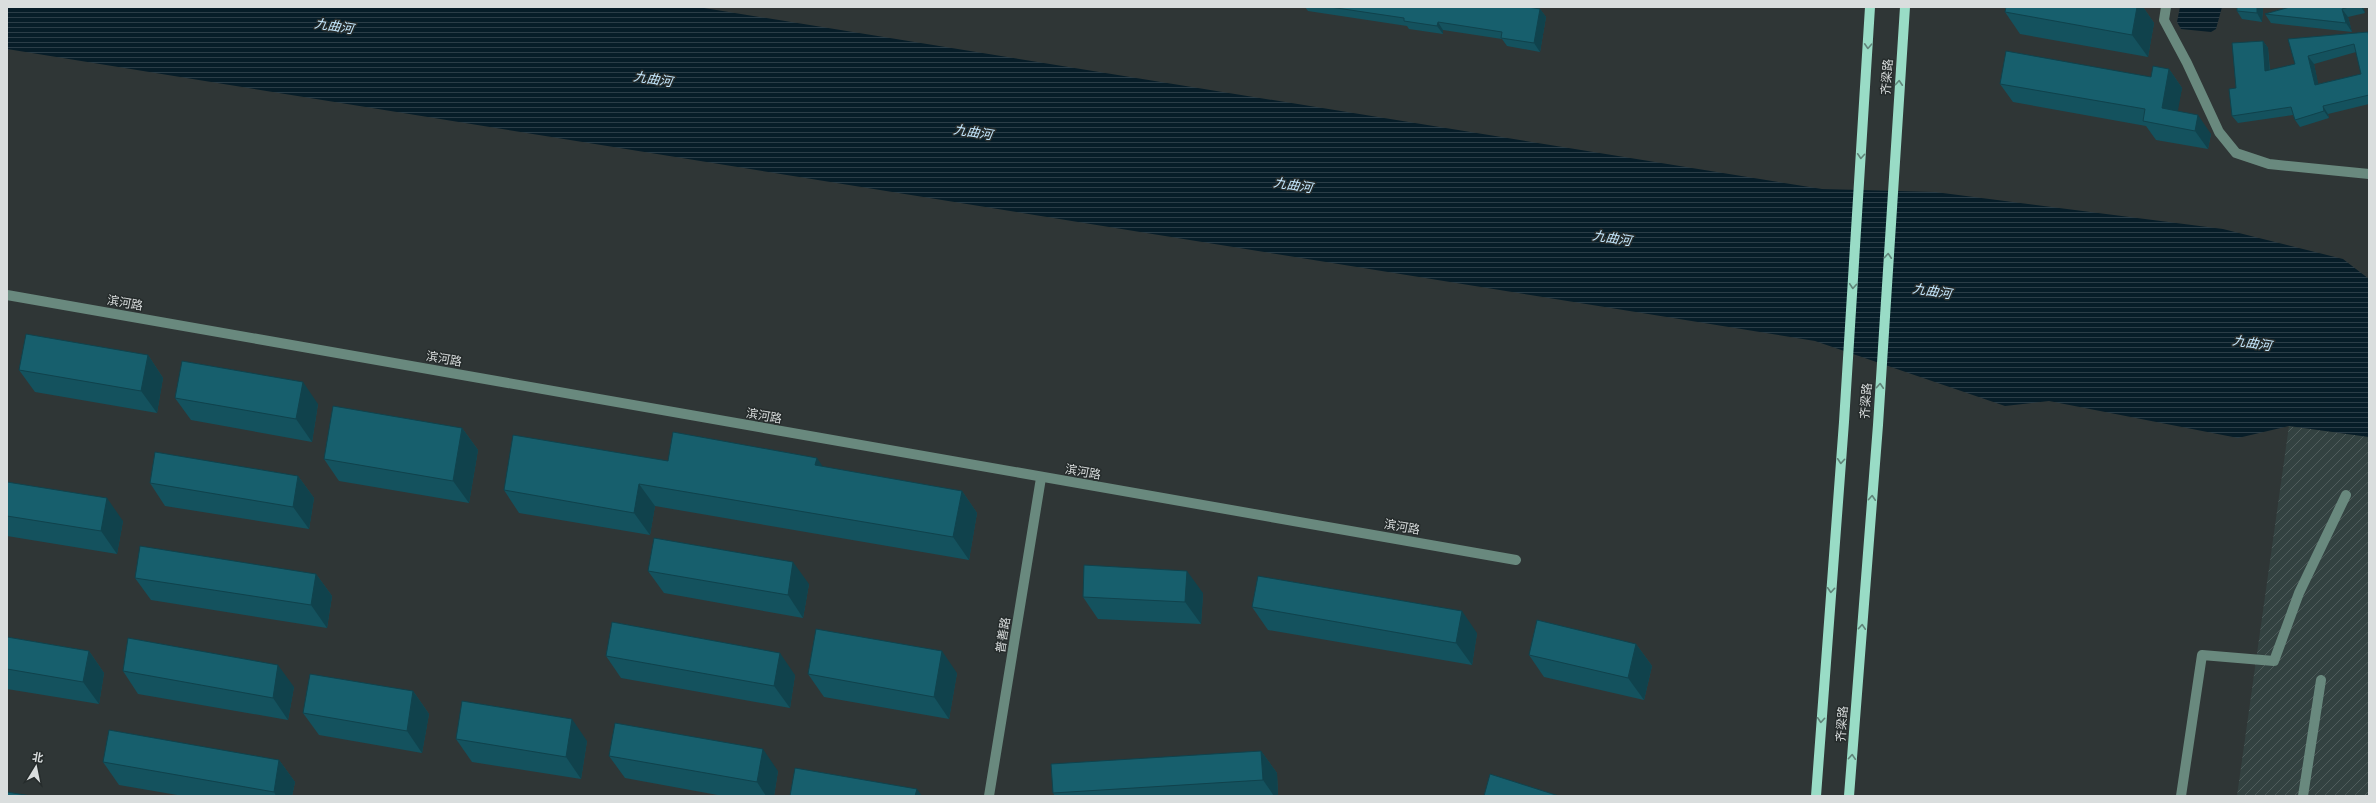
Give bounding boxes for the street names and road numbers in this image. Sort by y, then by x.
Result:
street label: 齐梁路 [1879,59,1895,95]
street label: 滨河路 [106,293,144,313]
street label: 滨河路 [425,349,463,369]
street label: 齐梁路 [1858,383,1874,419]
street label: 滨河路 [745,406,783,426]
street label: 滨河路 [1064,462,1102,482]
street label: 滨河路 [1383,517,1421,537]
street label: 普善路 [993,616,1013,654]
street label: 齐梁路 [1834,706,1850,742]

